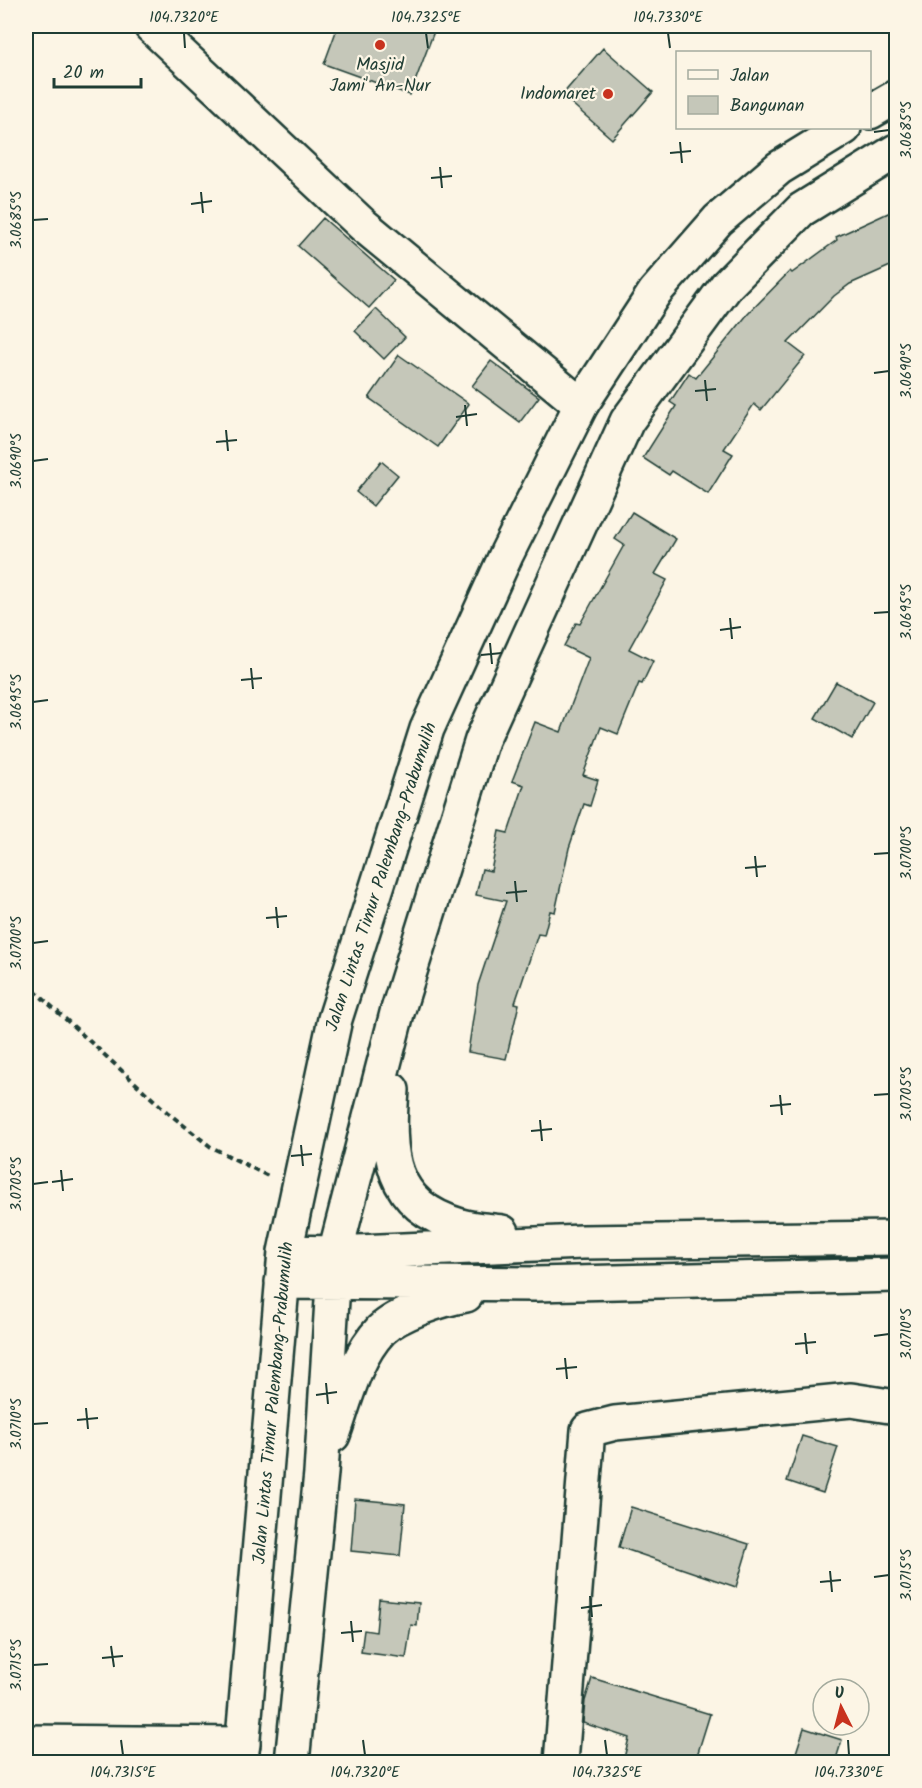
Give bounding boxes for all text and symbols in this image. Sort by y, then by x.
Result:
text: 104.7320°E [149,6,220,30]
text: 104.7325°E [391,6,462,30]
text: 104.7330°E [633,6,704,30]
marker: Masjid Jami' An-Nur [373,38,387,52]
scale bar [54,51,141,89]
place label: Masjid Jami' An-Nur [330,51,431,101]
legend [676,51,871,129]
text: 20 m [63,59,104,88]
text: Jalan [730,62,769,91]
place label: Indomaret [520,80,597,109]
marker: Indomaret [601,87,615,101]
text: Bangunan [730,92,804,121]
text: 3.0685°S [895,101,919,159]
text: 3.0685°S [5,191,29,249]
text: 3.0690°S [895,343,919,399]
text: 3.0690°S [5,433,29,489]
text: 3.0695°S [895,584,919,640]
text: 3.0695°S [5,674,29,730]
street label: Jalan Lintas Timur Palembang-Prabumulih [318,719,446,1035]
text: 3.0700°S [895,826,919,880]
text: 3.0700°S [5,916,29,970]
text: 3.0705°S [895,1066,919,1122]
text: 3.0705°S [5,1156,29,1212]
street label: Jalan Lintas Timur Palembang-Prabumulih [245,1241,303,1565]
text: 3.0710°S [895,1308,919,1360]
text: 3.0710°S [5,1398,29,1450]
text: 3.0715°S [895,1549,919,1601]
text: 3.0715°S [5,1639,29,1691]
north arrow [811,1677,871,1737]
text: U [834,1681,846,1707]
text: 104.7315°E [90,1761,157,1785]
text: 104.7320°E [330,1761,401,1785]
text: 104.7325°E [572,1761,643,1785]
text: 104.7330°E [814,1761,885,1785]

